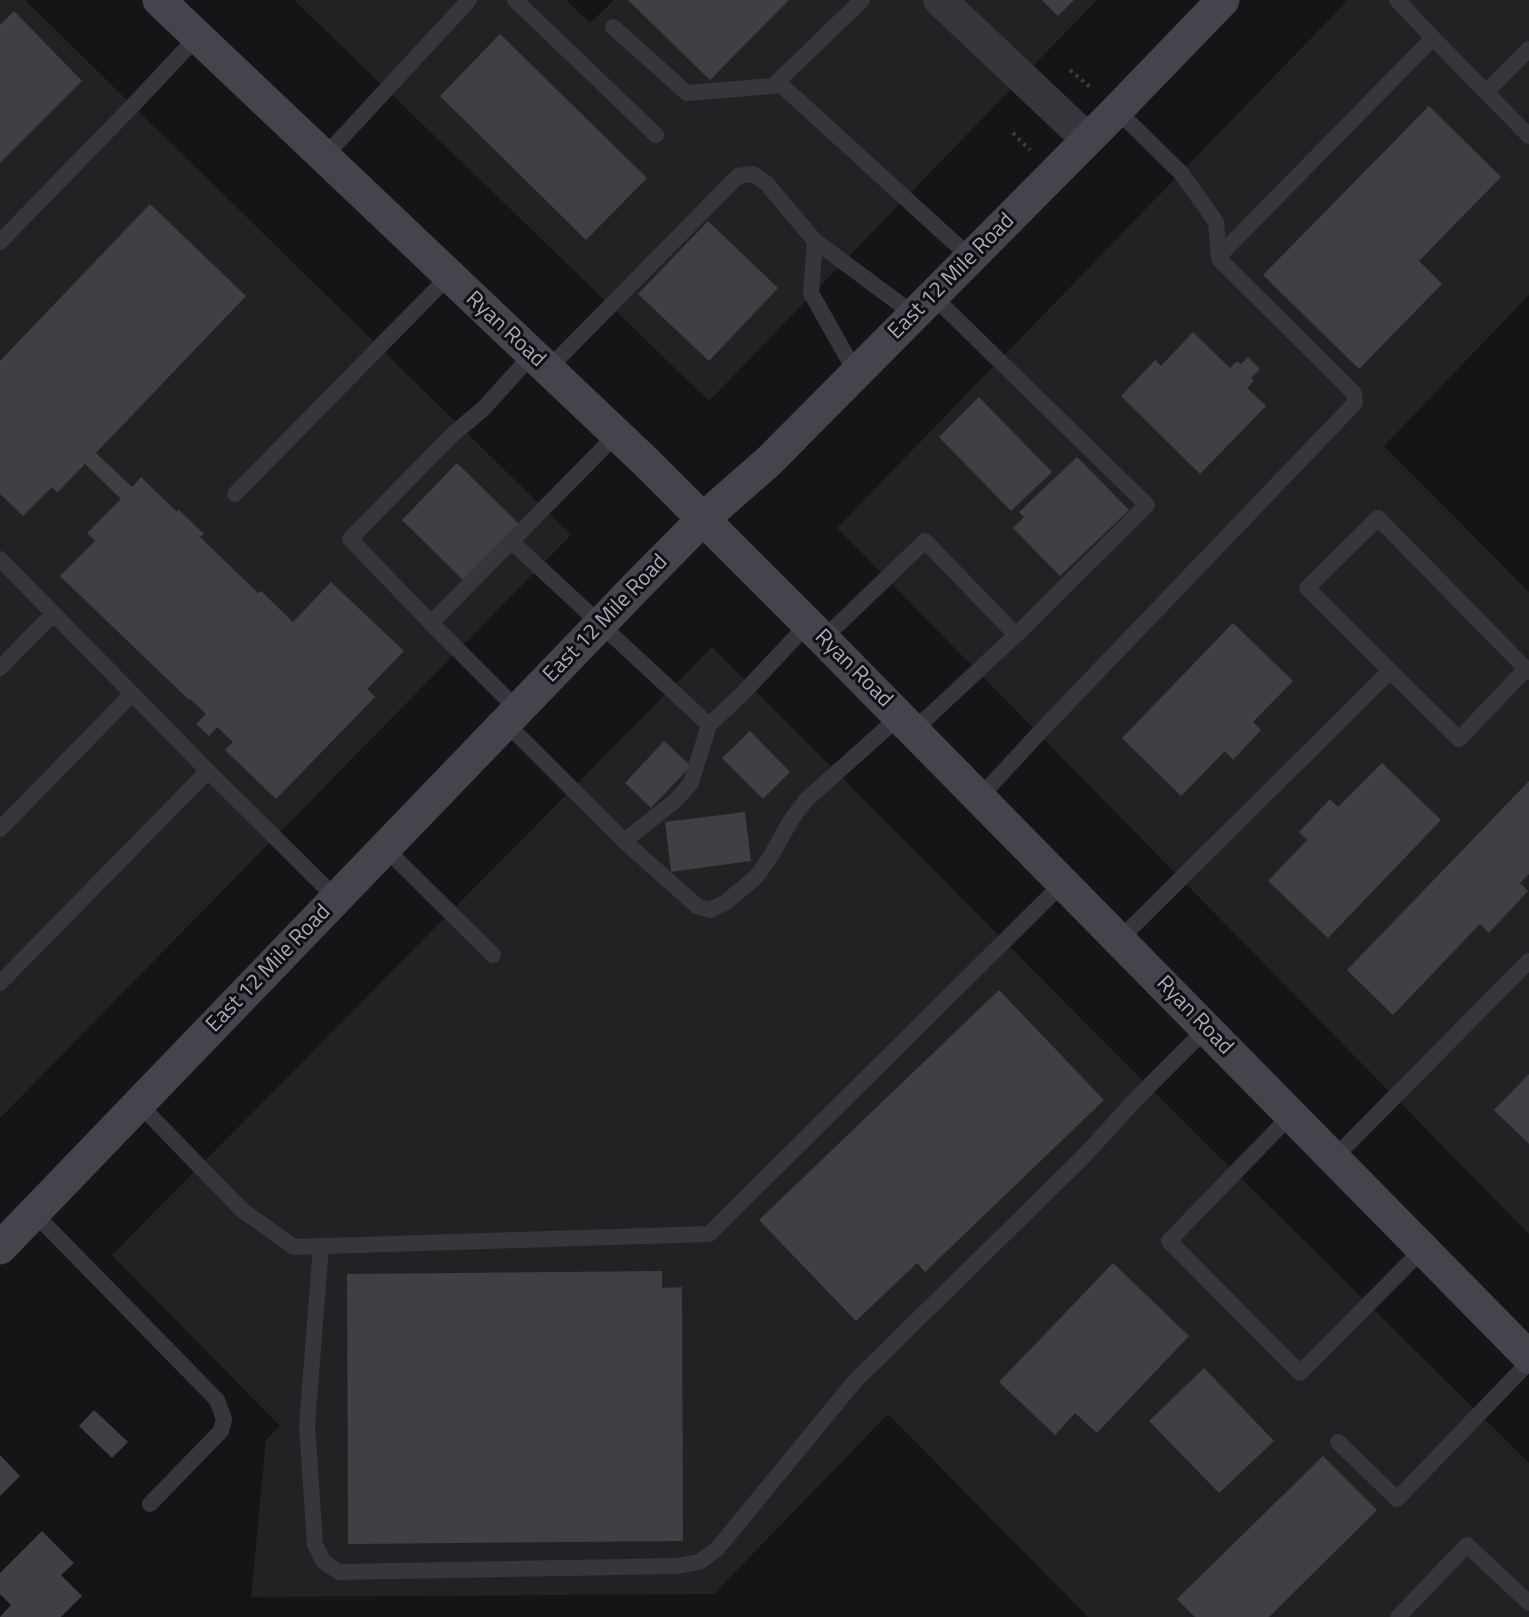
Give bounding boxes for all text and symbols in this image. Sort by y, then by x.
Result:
street label: East 12 Mile Road [883,208,1021,346]
street label: Ryan Road [460,286,550,374]
street label: East 12 Mile Road [538,550,674,688]
street label: Ryan Road [809,625,897,713]
street label: East 12 Mile Road [201,900,337,1038]
street label: Ryan Road [1150,971,1238,1061]

